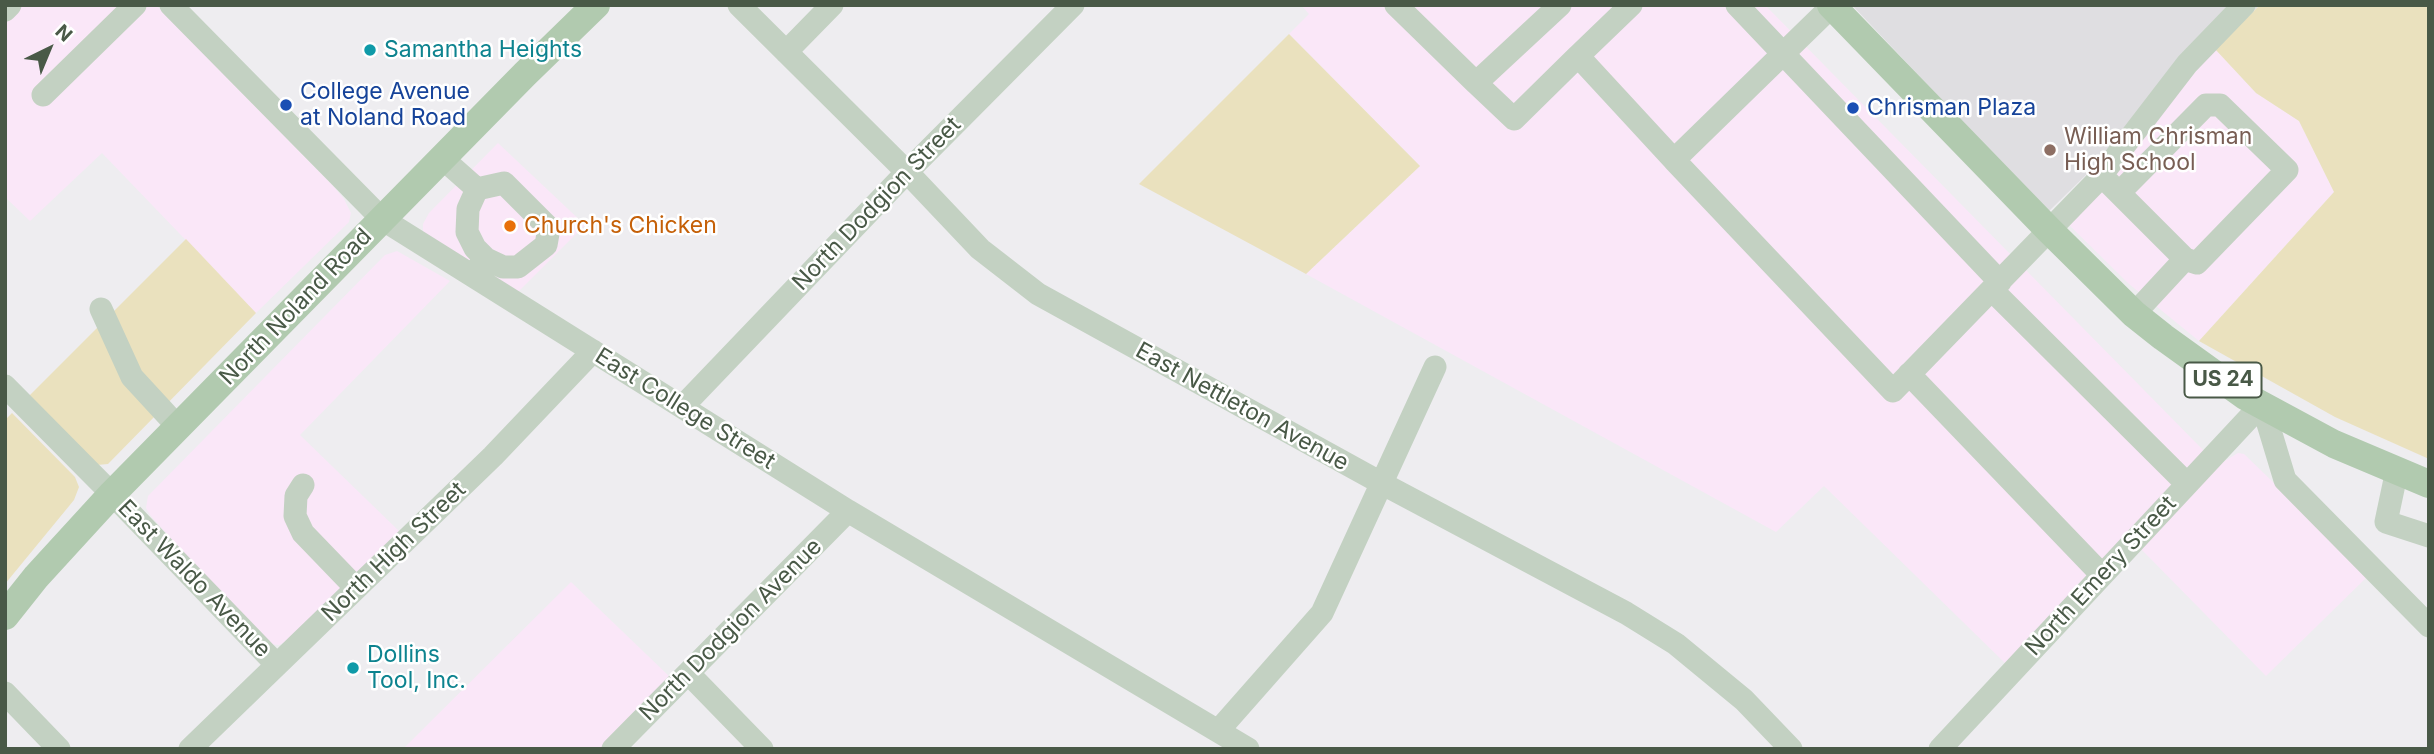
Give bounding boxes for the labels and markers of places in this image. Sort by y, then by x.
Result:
place label: Samantha Heights [384,36,582,64]
marker: Samantha Heights [362,42,378,58]
place label: College Avenue at Noland Road [300,78,470,132]
place label: Chrisman Plaza [1867,94,2036,122]
marker: College Avenue at Noland Road [278,97,294,113]
marker: Chrisman Plaza [1845,100,1861,116]
place label: William Chrisman High School [2064,123,2252,177]
marker: William Chrisman High School [2042,142,2058,158]
place label: Church's Chicken [524,212,717,240]
marker: Church's Chicken [502,218,518,234]
place label: Dollins Tool, Inc. [367,641,466,695]
marker: Dollins Tool, Inc. [345,660,361,676]

